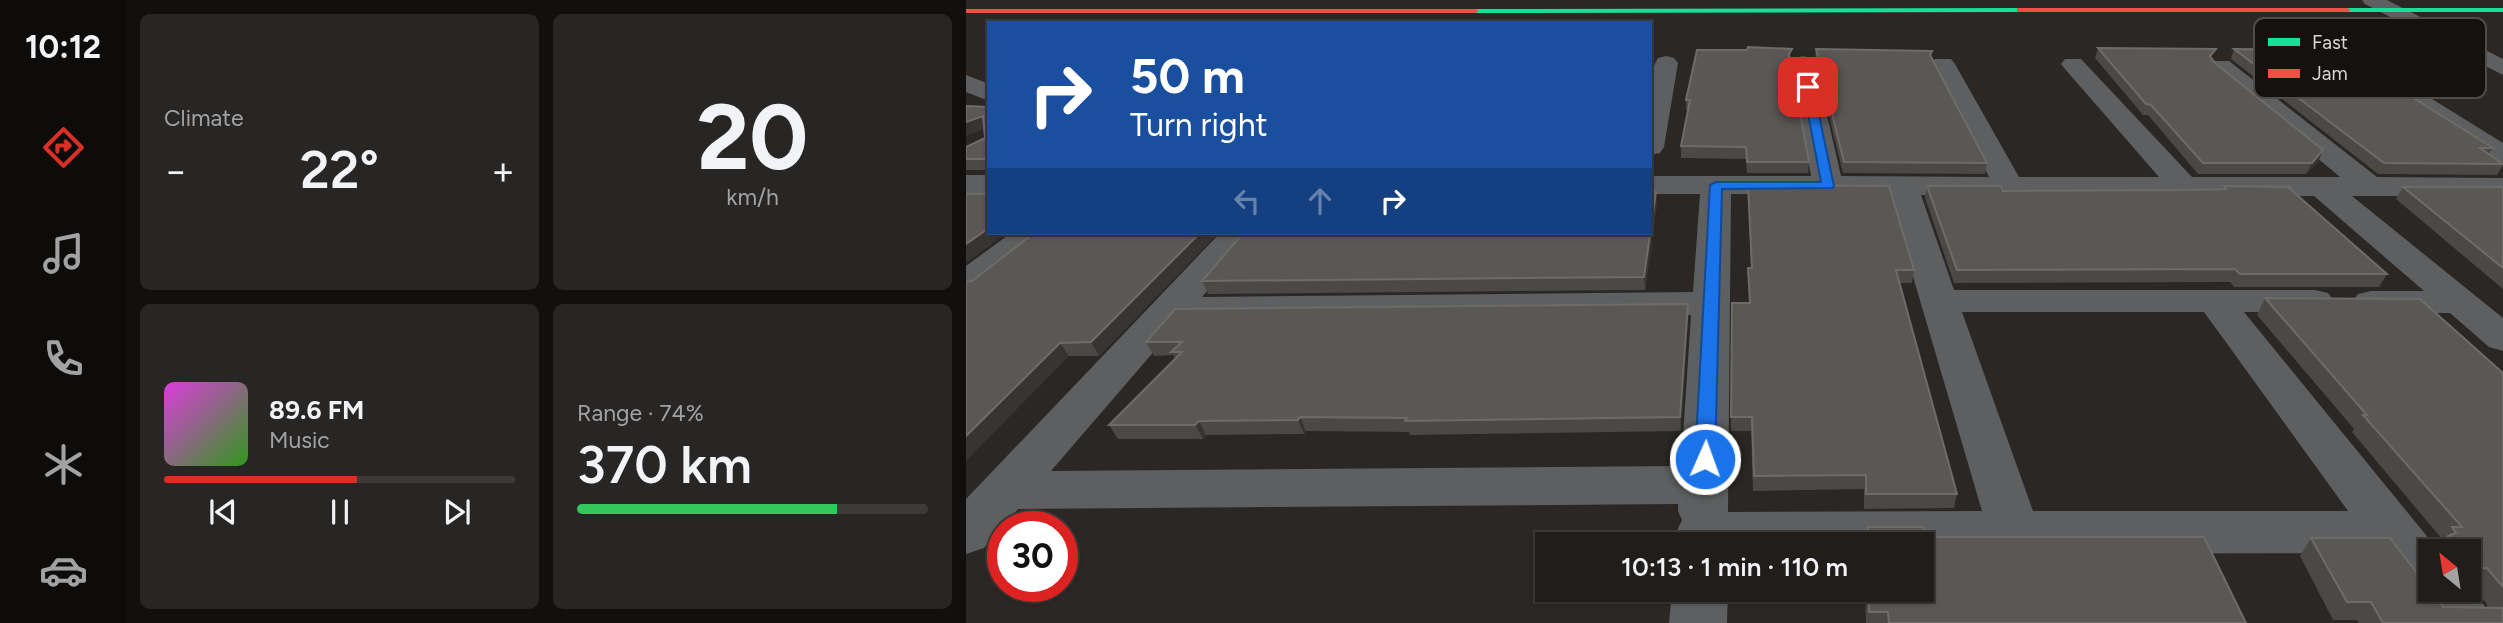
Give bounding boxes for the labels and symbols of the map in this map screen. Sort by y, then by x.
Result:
legend [2254,18,2486,98]
text: Fast [2312,31,2348,54]
pin [1778,57,1838,117]
text: Jam [2312,62,2348,85]
position arrow [1668,422,1742,496]
speed limit sign: 30 [987,511,1078,602]
north arrow [2418,539,2482,602]

